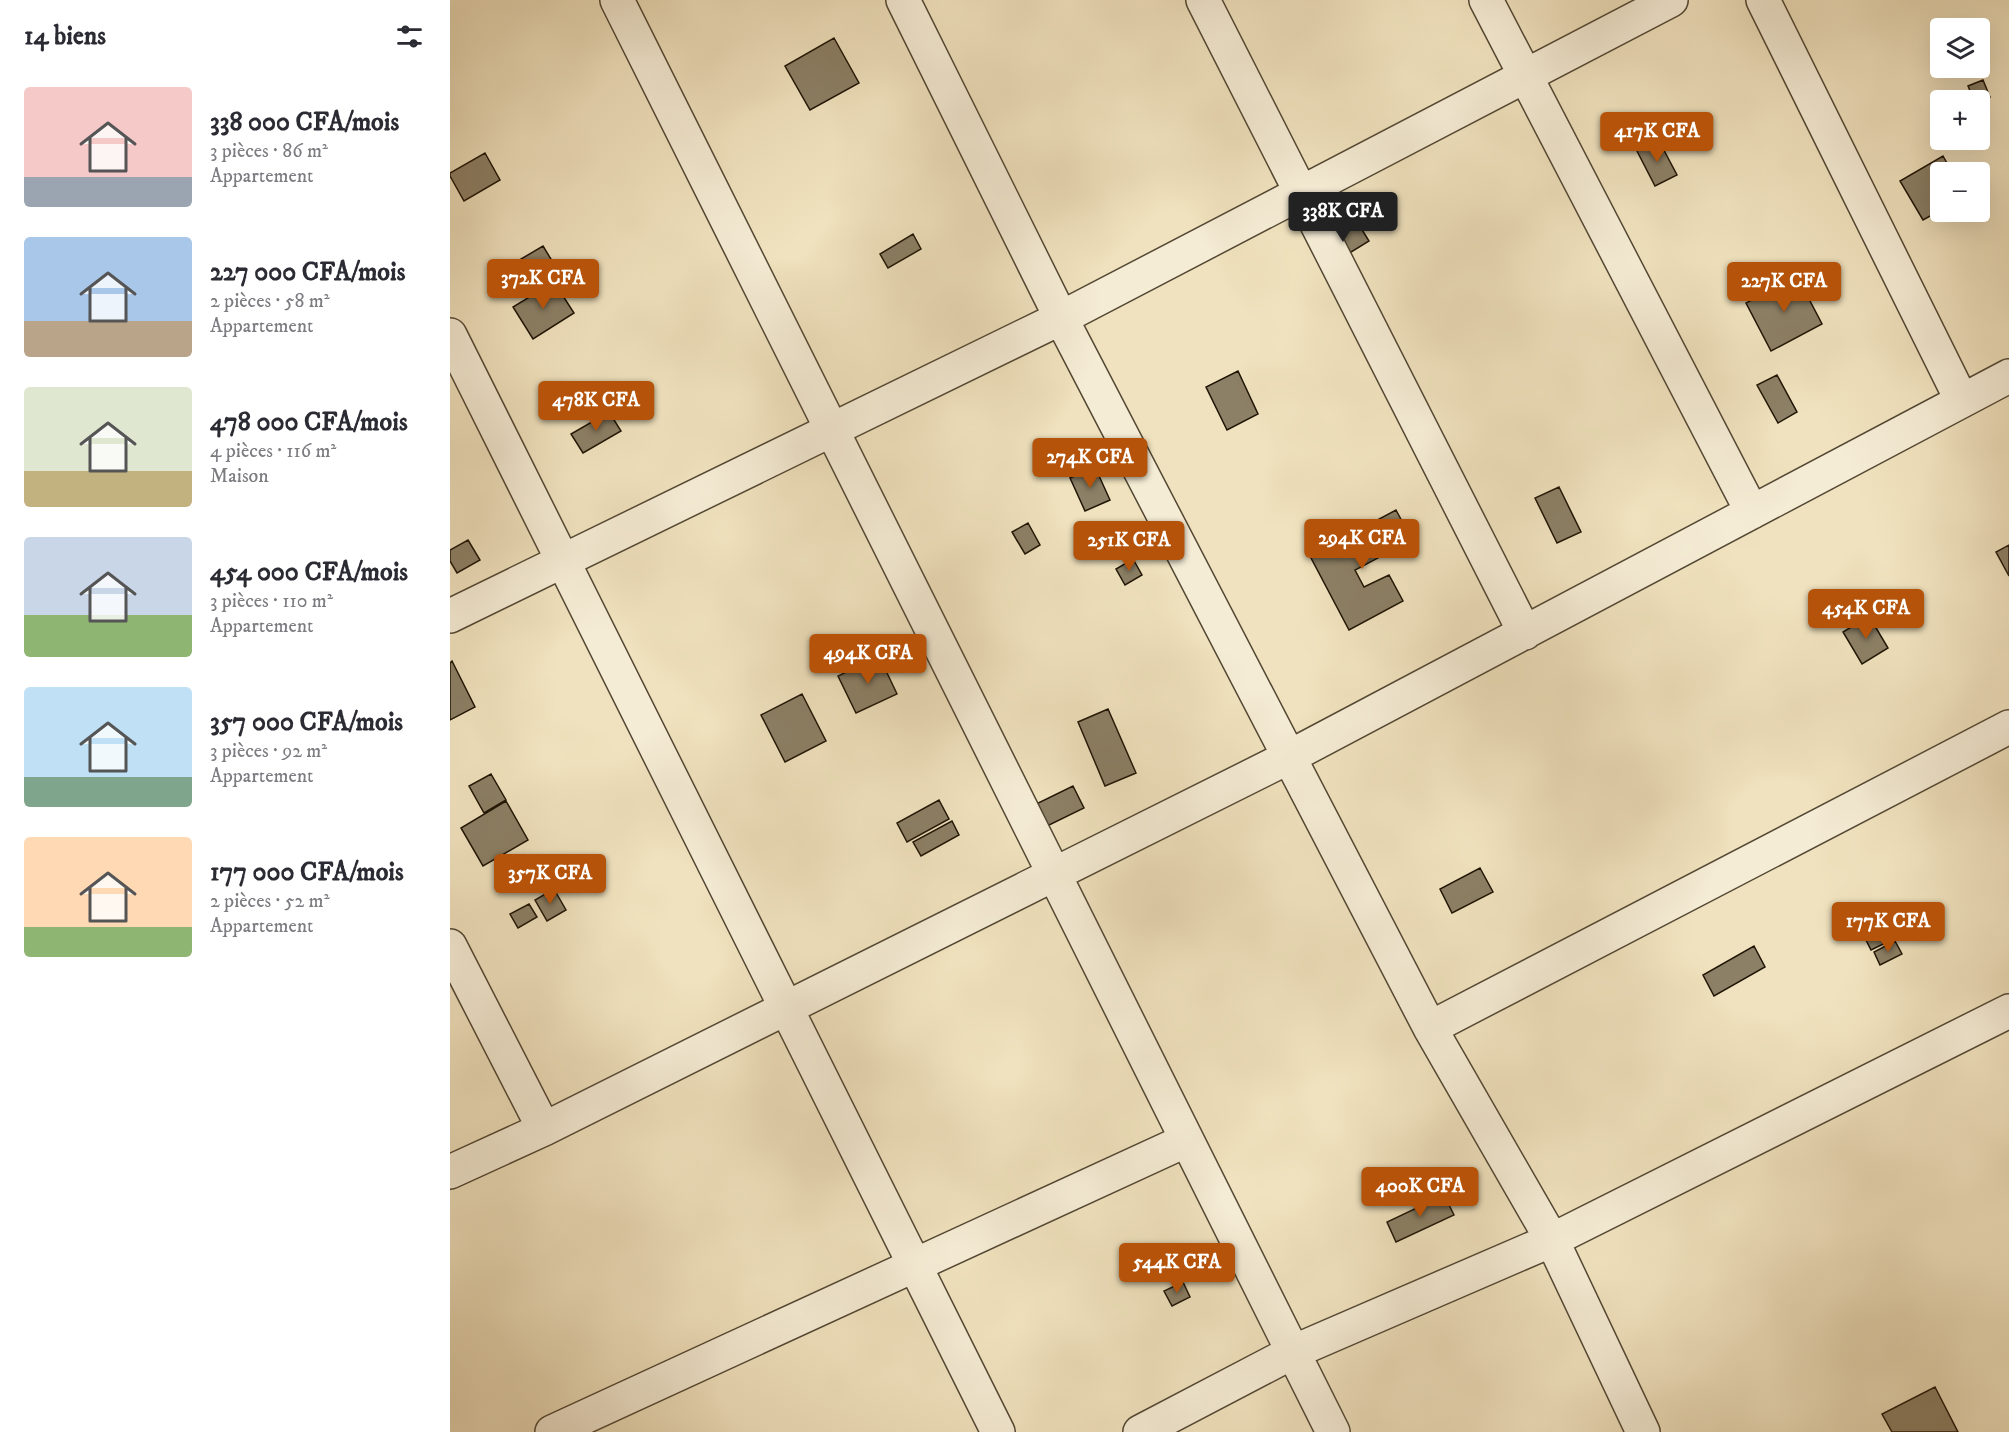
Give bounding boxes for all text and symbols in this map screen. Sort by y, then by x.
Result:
map controls [1930,18,1990,222]
button: layers [1930,18,1990,78]
text: 14 biens [24,20,106,53]
icon: filters [393,20,426,53]
button: + [1930,90,1990,150]
text: 338 000 CFA/mois [210,106,399,139]
icon: home [72,111,144,183]
pin: 417K CFA [1595,112,1719,163]
text: 417K CFA [1614,119,1700,144]
text: 3 pièces · 86 m² [210,139,328,164]
button: − [1930,162,1990,222]
text: Appartement [210,164,313,189]
pin: 338K CFA [1281,192,1405,243]
text: 338K CFA [1302,199,1384,224]
text: 227 000 CFA/mois [210,256,405,289]
pin: 372K CFA [481,259,605,310]
icon: home [72,261,144,333]
pin: 227K CFA [1722,262,1846,313]
text: 372K CFA [501,266,585,291]
text: 227K CFA [1741,269,1827,294]
text: 2 pièces · 58 m² [210,289,330,314]
text: Appartement [210,314,313,339]
pin: 478K CFA [534,381,658,432]
text: 478K CFA [552,388,640,413]
text: 478 000 CFA/mois [210,406,408,439]
icon: home [72,411,144,483]
pin: 274K CFA [1028,438,1152,489]
text: 4 pièces · 116 m² [210,439,336,464]
text: 274K CFA [1046,445,1134,470]
text: Maison [210,464,269,489]
pin: 294K CFA [1300,519,1424,570]
pin: 251K CFA [1067,521,1191,572]
text: 294K CFA [1318,526,1406,551]
text: 251K CFA [1087,528,1171,553]
text: 454 000 CFA/mois [210,556,408,589]
icon: home [72,561,144,633]
text: 3 pièces · 110 m² [210,589,333,614]
pin: 454K CFA [1804,589,1928,640]
text: 454K CFA [1822,596,1910,621]
text: Appartement [210,614,313,639]
pin: 494K CFA [806,634,930,685]
text: 494K CFA [823,641,913,666]
text: 357 000 CFA/mois [210,706,403,739]
icon: home [72,711,144,783]
text: 3 pièces · 92 m² [210,739,327,764]
text: Appartement [210,764,313,789]
pin: 357K CFA [488,854,612,905]
text: 177 000 CFA/mois [210,856,404,889]
icon: home [72,861,144,933]
text: 357K CFA [508,861,592,886]
text: 2 pièces · 52 m² [210,889,330,914]
pin: 177K CFA [1826,902,1950,953]
text: 177K CFA [1846,909,1930,934]
text: Appartement [210,914,313,939]
pin: 400K CFA [1358,1167,1482,1218]
text: 400K CFA [1375,1174,1465,1199]
pin: 544K CFA [1115,1243,1239,1294]
text: 544K CFA [1133,1250,1221,1275]

